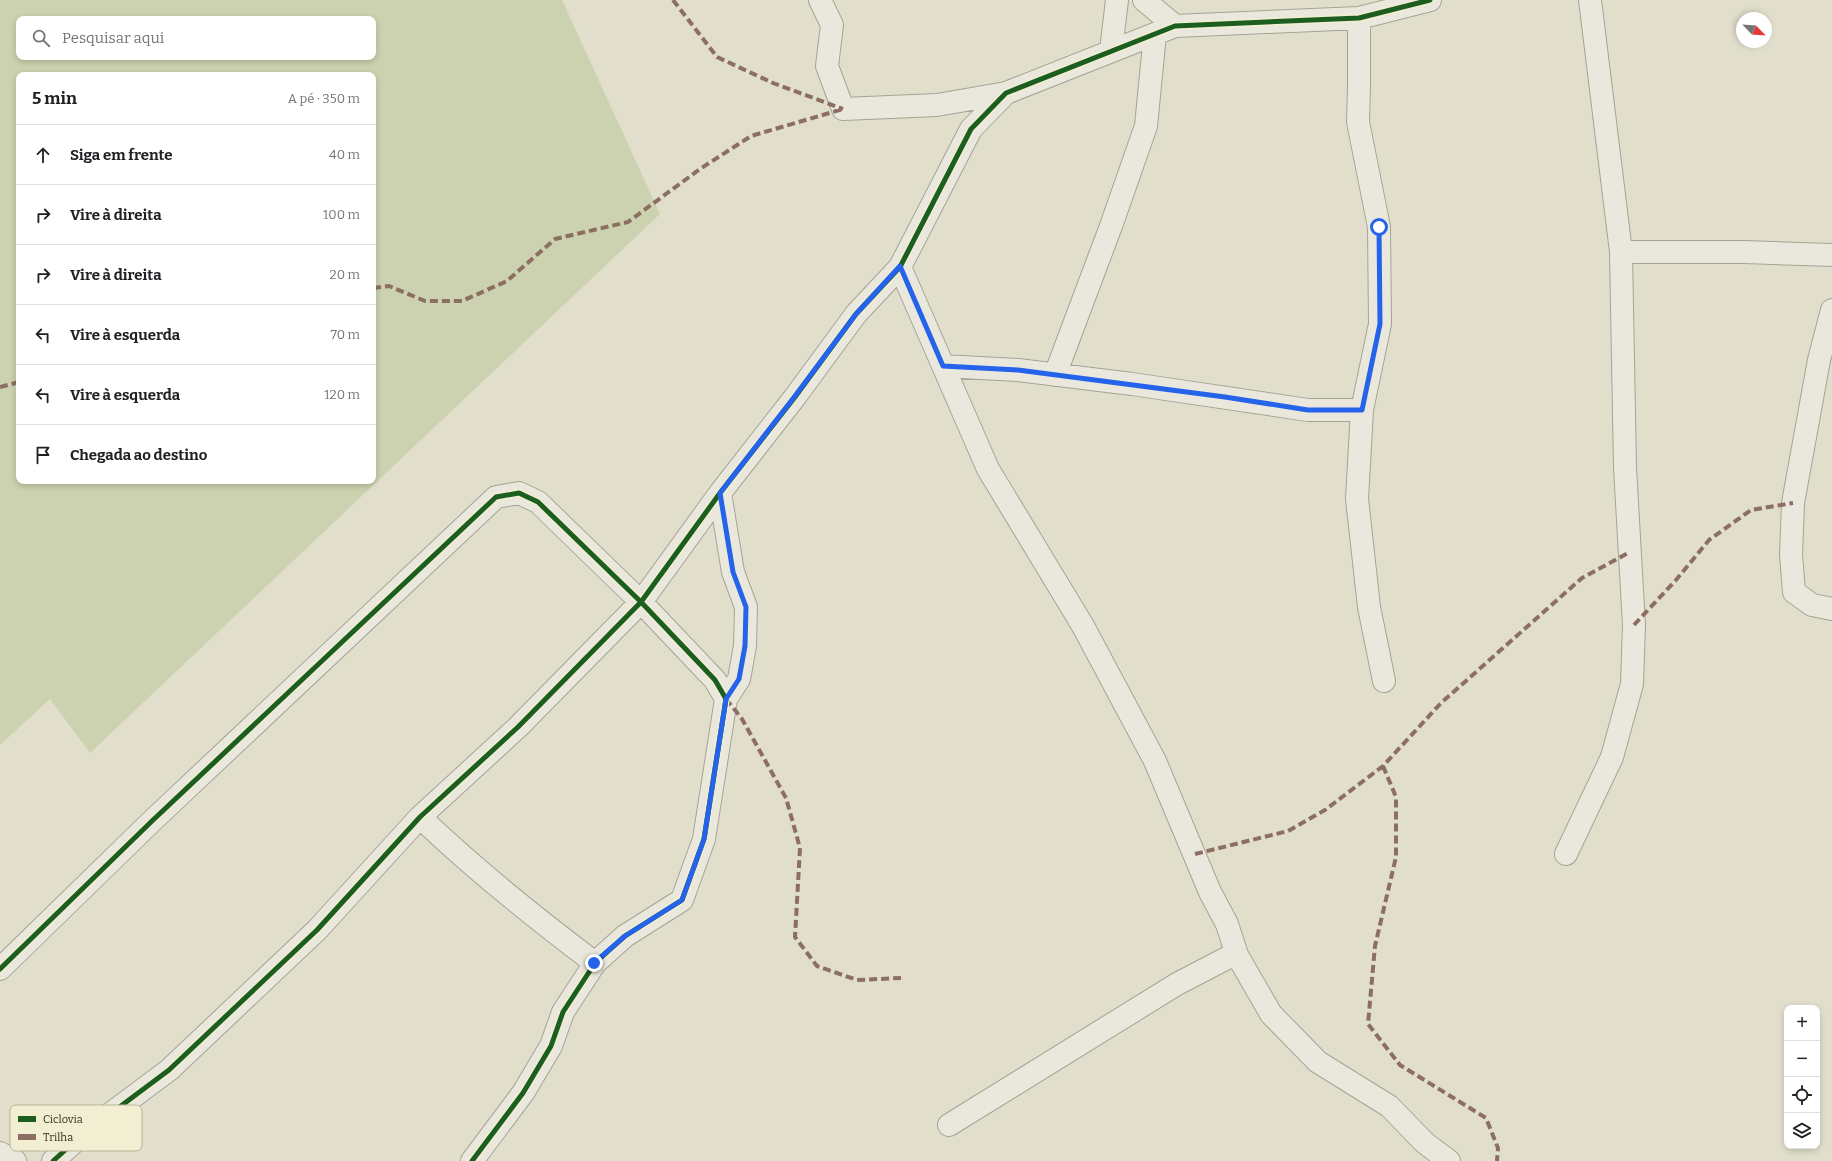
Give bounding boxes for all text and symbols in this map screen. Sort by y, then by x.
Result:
north arrow [1736,12,1772,48]
search box [16,16,376,60]
icon: search [30,27,52,49]
text: Pesquisar aqui [62,29,164,47]
text: 5 min [32,88,77,109]
text: A pé · 350 m [288,91,360,106]
icon: ahead [32,144,54,166]
text: Siga em frente [70,146,173,164]
text: 40 m [329,147,360,162]
icon: right [32,204,54,226]
text: Vire à direita [70,206,162,224]
text: 100 m [323,207,360,222]
route start [1370,218,1388,236]
icon: right [32,264,54,286]
text: Vire à direita [70,266,162,284]
text: 20 m [330,267,360,282]
icon: left [32,324,54,346]
text: Vire à esquerda [70,326,180,344]
text: 70 m [330,327,360,342]
icon: left [32,384,54,406]
text: Vire à esquerda [70,386,180,404]
text: 120 m [324,387,360,402]
icon: arrive [32,444,54,466]
text: Chegada ao destino [70,446,207,464]
route end [585,954,603,972]
map controls [1784,1005,1820,1149]
button: + [1784,1005,1820,1041]
button: − [1784,1041,1820,1077]
button: locate [1784,1077,1820,1113]
legend [10,1105,142,1151]
text: Ciclovia [43,1113,83,1126]
button: layers [1784,1113,1820,1149]
text: Trilha [43,1131,73,1144]

